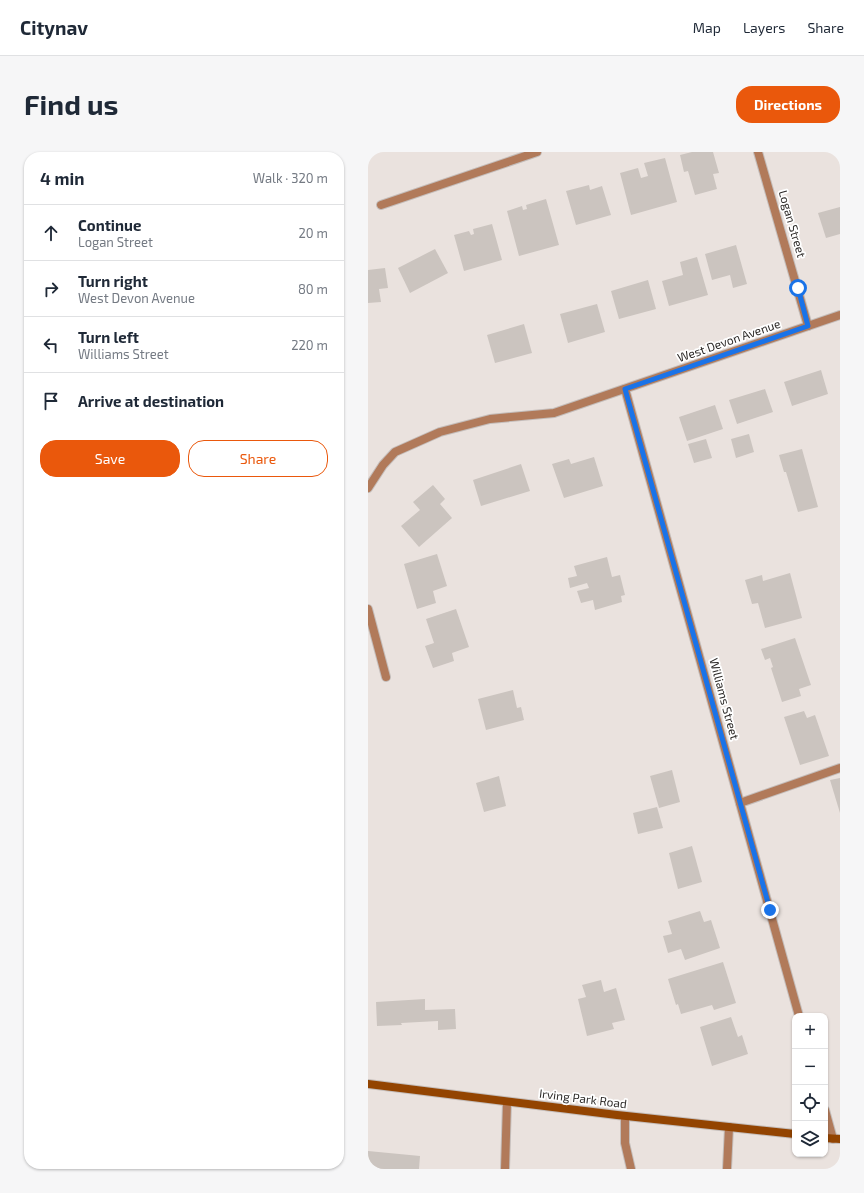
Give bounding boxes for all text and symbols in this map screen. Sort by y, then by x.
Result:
text: Citynav [20,16,88,39]
text: Map [693,19,721,36]
text: Layers [743,19,785,36]
text: Share [807,19,844,36]
button: Directions [736,86,840,123]
text: Find us [24,87,118,121]
text: 4 min [40,168,84,188]
text: Walk · 320 m [253,170,328,186]
street label: Logan Street [777,189,809,259]
text: Continue [78,216,141,234]
icon: ahead [40,222,62,244]
text: 20 m [299,225,328,241]
text: Logan Street [78,234,153,250]
text: Turn right [78,272,148,290]
icon: right [40,278,62,300]
route start [789,279,807,297]
text: 80 m [298,281,328,297]
text: West Devon Avenue [78,290,195,306]
street label: West Devon Avenue [675,316,782,364]
text: Turn left [78,328,139,346]
icon: left [40,334,62,356]
text: 220 m [291,337,328,353]
text: Williams Street [78,346,169,362]
icon: arrive [40,390,62,412]
text: Arrive at destination [78,392,224,410]
button: Save [40,440,180,477]
button: Share [188,440,328,477]
street label: Williams Street [707,657,743,741]
route end [761,901,779,919]
map controls [792,1013,828,1157]
button: + [792,1013,828,1049]
button: − [792,1049,828,1085]
button: locate [792,1085,828,1121]
street label: Irving Park Road [538,1086,628,1110]
button: layers [792,1121,828,1157]

